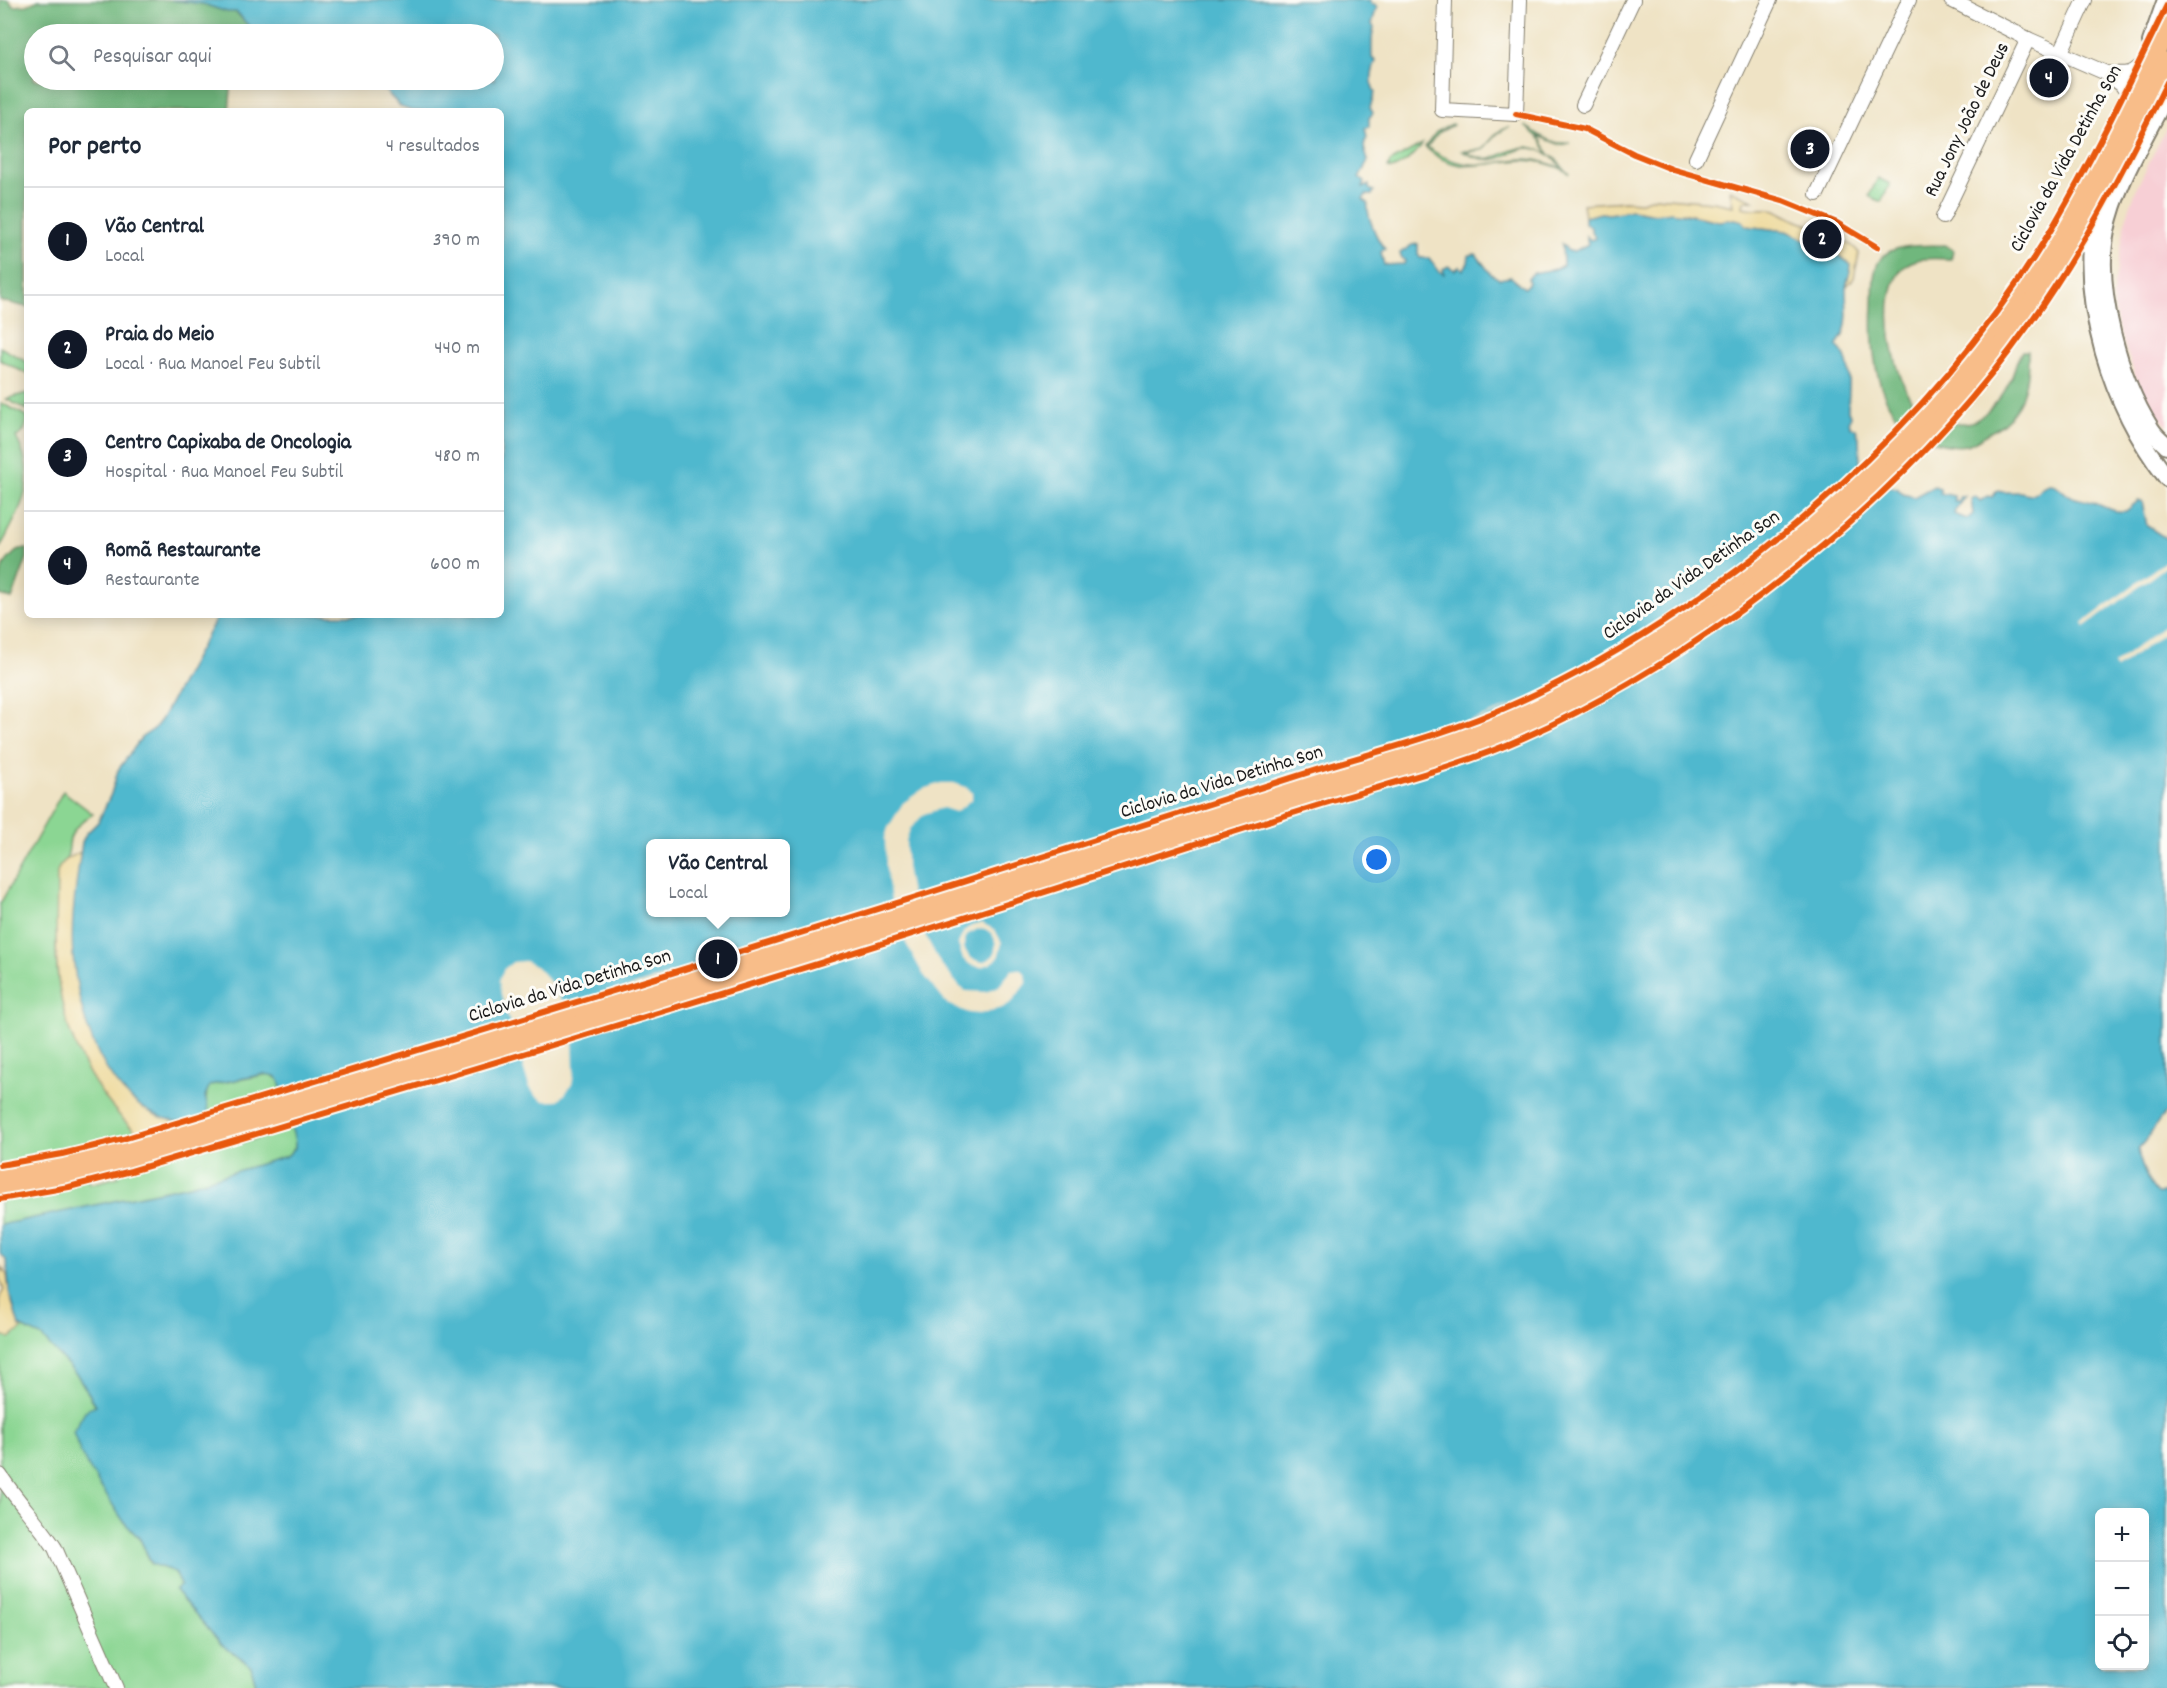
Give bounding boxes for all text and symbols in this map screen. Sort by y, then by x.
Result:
search box [24,24,504,90]
street label: Rua Jony João de Deus [1918,38,2018,202]
icon: search [45,41,78,74]
text: Pesquisar aqui [93,42,212,73]
pin: 4 [2030,56,2068,100]
street label: Ciclovia da Vida Detinha Son [2004,60,2130,258]
pin: 3 [1790,126,1830,172]
text: Por perto [48,129,141,166]
text: 4 resultados [386,133,480,161]
text: Vão Central [105,212,204,243]
pin: 2 [1802,216,1842,262]
text: 1 [65,227,70,255]
text: 390 m [433,227,480,255]
text: Local [105,243,144,271]
text: Praia do Meio [105,320,214,351]
text: 2 [63,335,72,363]
text: 440 m [434,335,480,363]
text: Local · Rua Manoel Feu Subtil [105,351,321,379]
text: Centro Capixaba de Oncologia [105,428,351,459]
text: 3 [63,443,72,471]
text: 480 m [434,443,480,471]
text: Hospital · Rua Manoel Feu Subtil [105,459,343,487]
street label: Ciclovia da Vida Detinha Son [1598,504,1786,648]
text: Romã Restaurante [105,536,261,567]
text: 4 [63,551,72,579]
text: 600 m [430,551,480,579]
text: Restaurante [105,567,200,595]
street label: Ciclovia da Vida Detinha Son [1117,739,1327,827]
popup [646,839,790,917]
your location [1362,845,1391,874]
text: Vão Central [669,849,767,880]
text: Local [669,880,708,908]
pin: 1 [698,936,738,982]
street label: Ciclovia da Vida Detinha Son [465,943,675,1031]
map controls [2095,1508,2149,1670]
button: + [2095,1508,2149,1562]
button: − [2095,1562,2149,1616]
button: locate [2095,1616,2149,1670]

